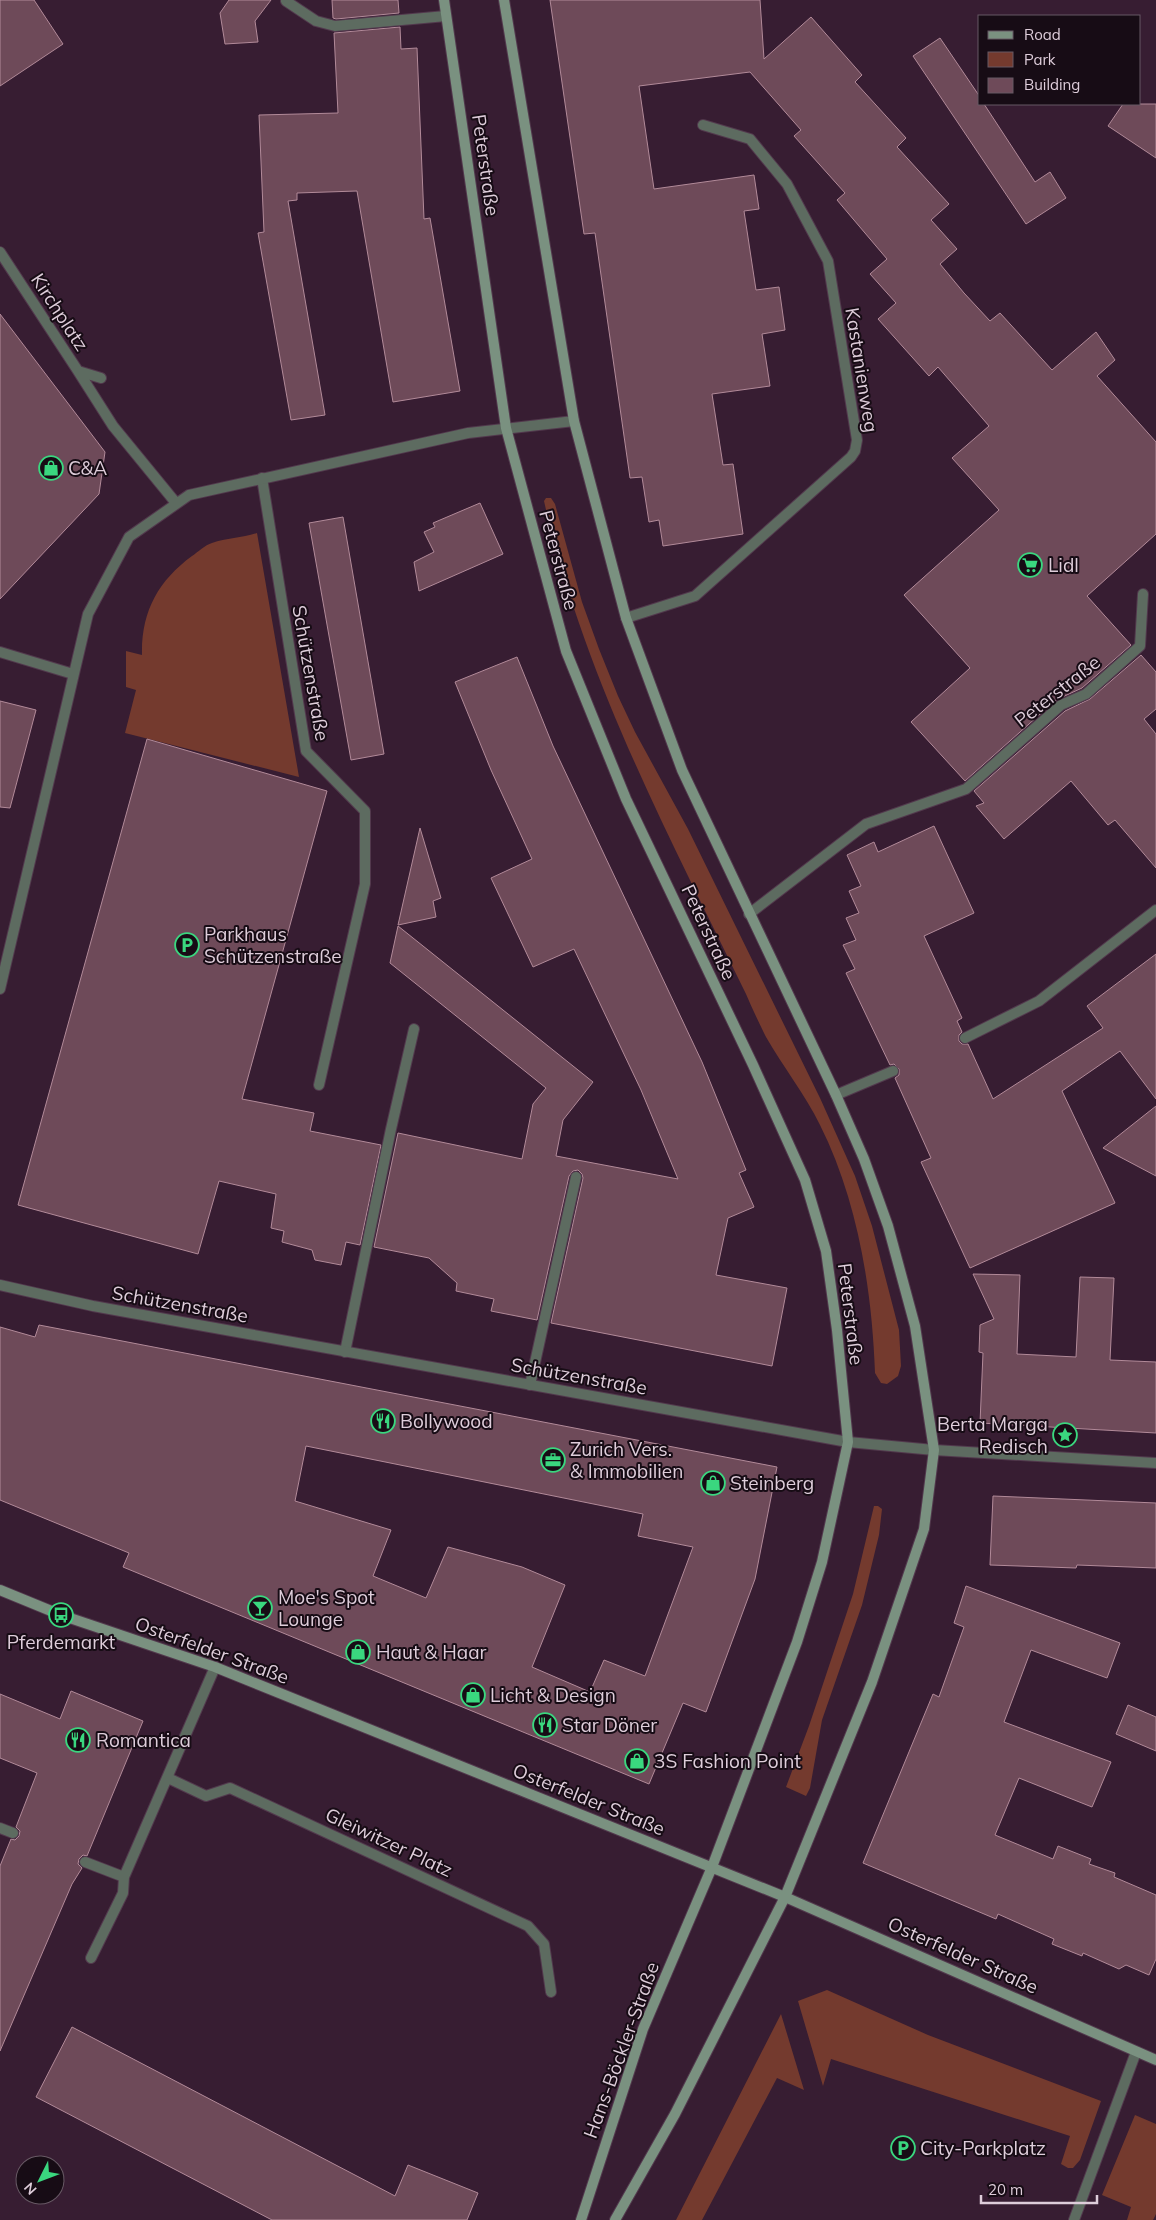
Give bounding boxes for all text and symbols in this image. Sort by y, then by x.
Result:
legend [978,15,1141,105]
text: Road [1024,25,1061,44]
text: Park [1024,50,1056,69]
text: Building [1024,75,1080,94]
street label: Peterstraße [467,113,505,217]
street label: Kirchplatz [26,269,94,355]
street label: Kastanienweg [840,306,884,434]
shop icon: C&A [38,455,64,481]
place label: C&A [68,456,107,480]
street label: Peterstraße [534,507,584,613]
supermarket icon: Lidl [1017,552,1043,578]
place label: Lidl [1048,553,1079,577]
street label: Schützenstraße [287,603,335,743]
street label: Peterstraße [1009,650,1105,732]
street label: Peterstraße [676,880,742,984]
place label: Parkhaus Schützenstraße [204,922,342,968]
parking icon: Parkhaus Schützenstraße [174,932,200,958]
street label: Peterstraße [833,1262,869,1366]
street label: Schützenstraße [110,1280,250,1328]
street label: Schützenstraße [509,1352,649,1400]
restaurant icon: Bollywood [370,1408,396,1434]
place label: Bollywood [400,1409,493,1433]
place label: Berta Marga Redisch [937,1412,1048,1458]
place icon: Berta Marga Redisch [1052,1422,1078,1448]
place label: Zurich Vers. & Immobilien [570,1437,683,1483]
office icon: Zurich Vers. & Immobilien [540,1447,566,1473]
shop icon: Steinberg [700,1470,726,1496]
place label: Steinberg [730,1471,814,1495]
place label: Moe's Spot Lounge [278,1585,375,1631]
bar icon: Moe's Spot Lounge [247,1595,273,1621]
bus stop icon: Pferdemarkt [48,1602,74,1628]
street label: Osterfelder Straße [132,1611,292,1689]
place label: Pferdemarkt [7,1630,116,1654]
shop icon: Haut & Haar [345,1639,371,1665]
place label: Haut & Haar [376,1640,487,1664]
shop icon: Licht & Design [460,1682,486,1708]
place label: Licht & Design [490,1683,616,1707]
restaurant icon: Star Döner [532,1712,558,1738]
place label: Star Döner [562,1713,657,1737]
restaurant icon: Romantica [65,1727,91,1753]
place label: Romantica [96,1728,191,1752]
shop icon: 3S Fashion Point [624,1748,650,1774]
place label: 3S Fashion Point [654,1749,801,1773]
street label: Osterfelder Straße [509,1758,669,1840]
street label: Gleiwitzer Platz [322,1802,457,1882]
street label: Osterfelder Straße [884,1911,1042,1999]
street label: Hans-Böckler-Straße [578,1959,664,2141]
parking icon: City-Parkplatz [890,2135,916,2161]
place label: City-Parkplatz [920,2136,1046,2160]
north arrow [15,2155,65,2205]
scale bar [981,2172,1097,2204]
text: N [20,2179,41,2199]
text: 20 m [988,2180,1023,2199]

